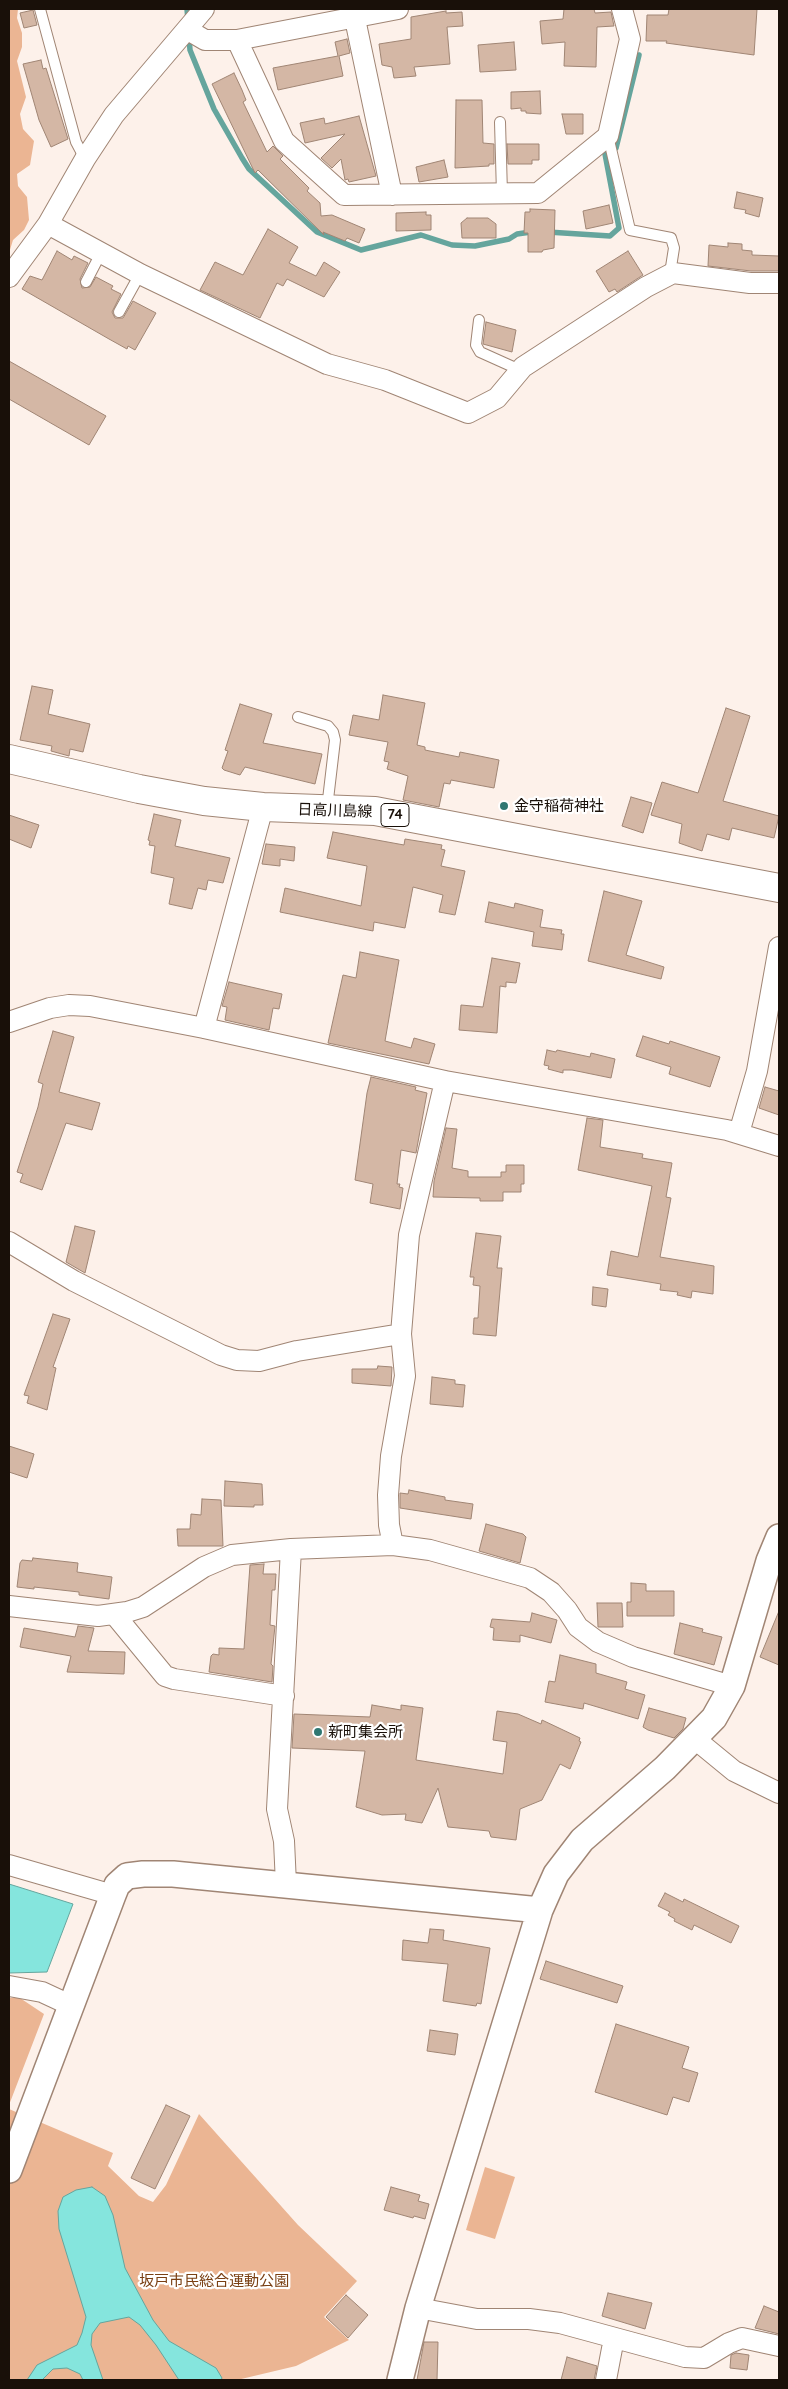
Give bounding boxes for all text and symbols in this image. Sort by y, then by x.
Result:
place label: 金守稲荷神社 [514,797,604,815]
marker: 金守稲荷神社 [498,800,510,812]
street label: 日高川島線 [297,801,373,821]
road number: 74 [381,804,409,826]
place label: 新町集会所 [328,1723,403,1741]
marker: 新町集会所 [312,1726,324,1738]
park label: 坂戸市民総合運動公園 [139,2272,289,2290]

